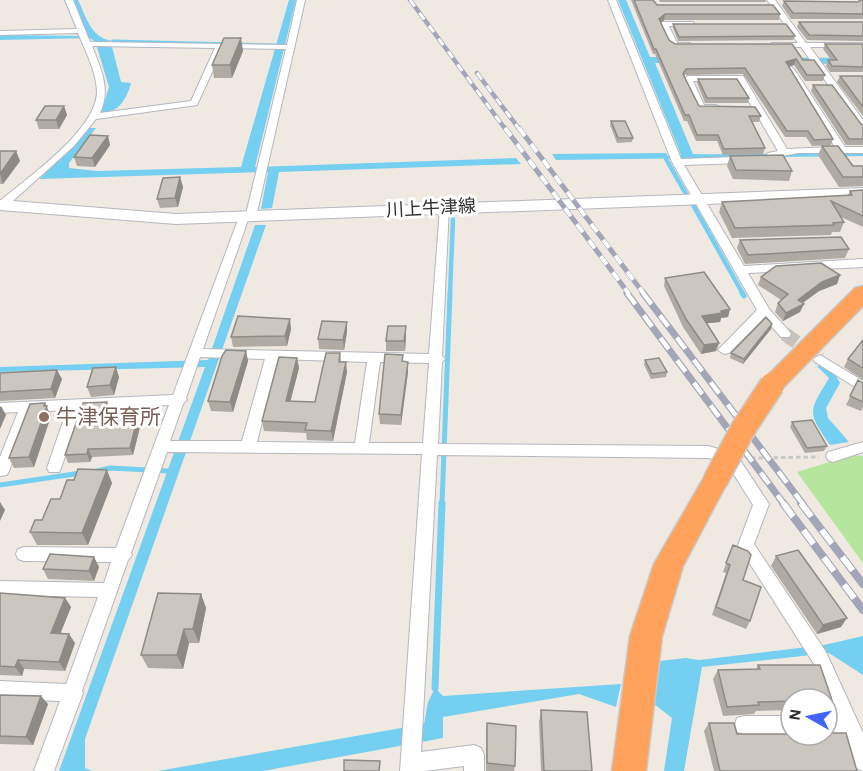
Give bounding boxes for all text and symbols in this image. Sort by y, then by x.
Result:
street label: 川上牛津線 [385,196,476,220]
place label: 牛津保育所 [56,406,161,428]
marker: 牛津保育所 [37,410,51,424]
north arrow [779,687,839,747]
text: N [786,708,804,722]

